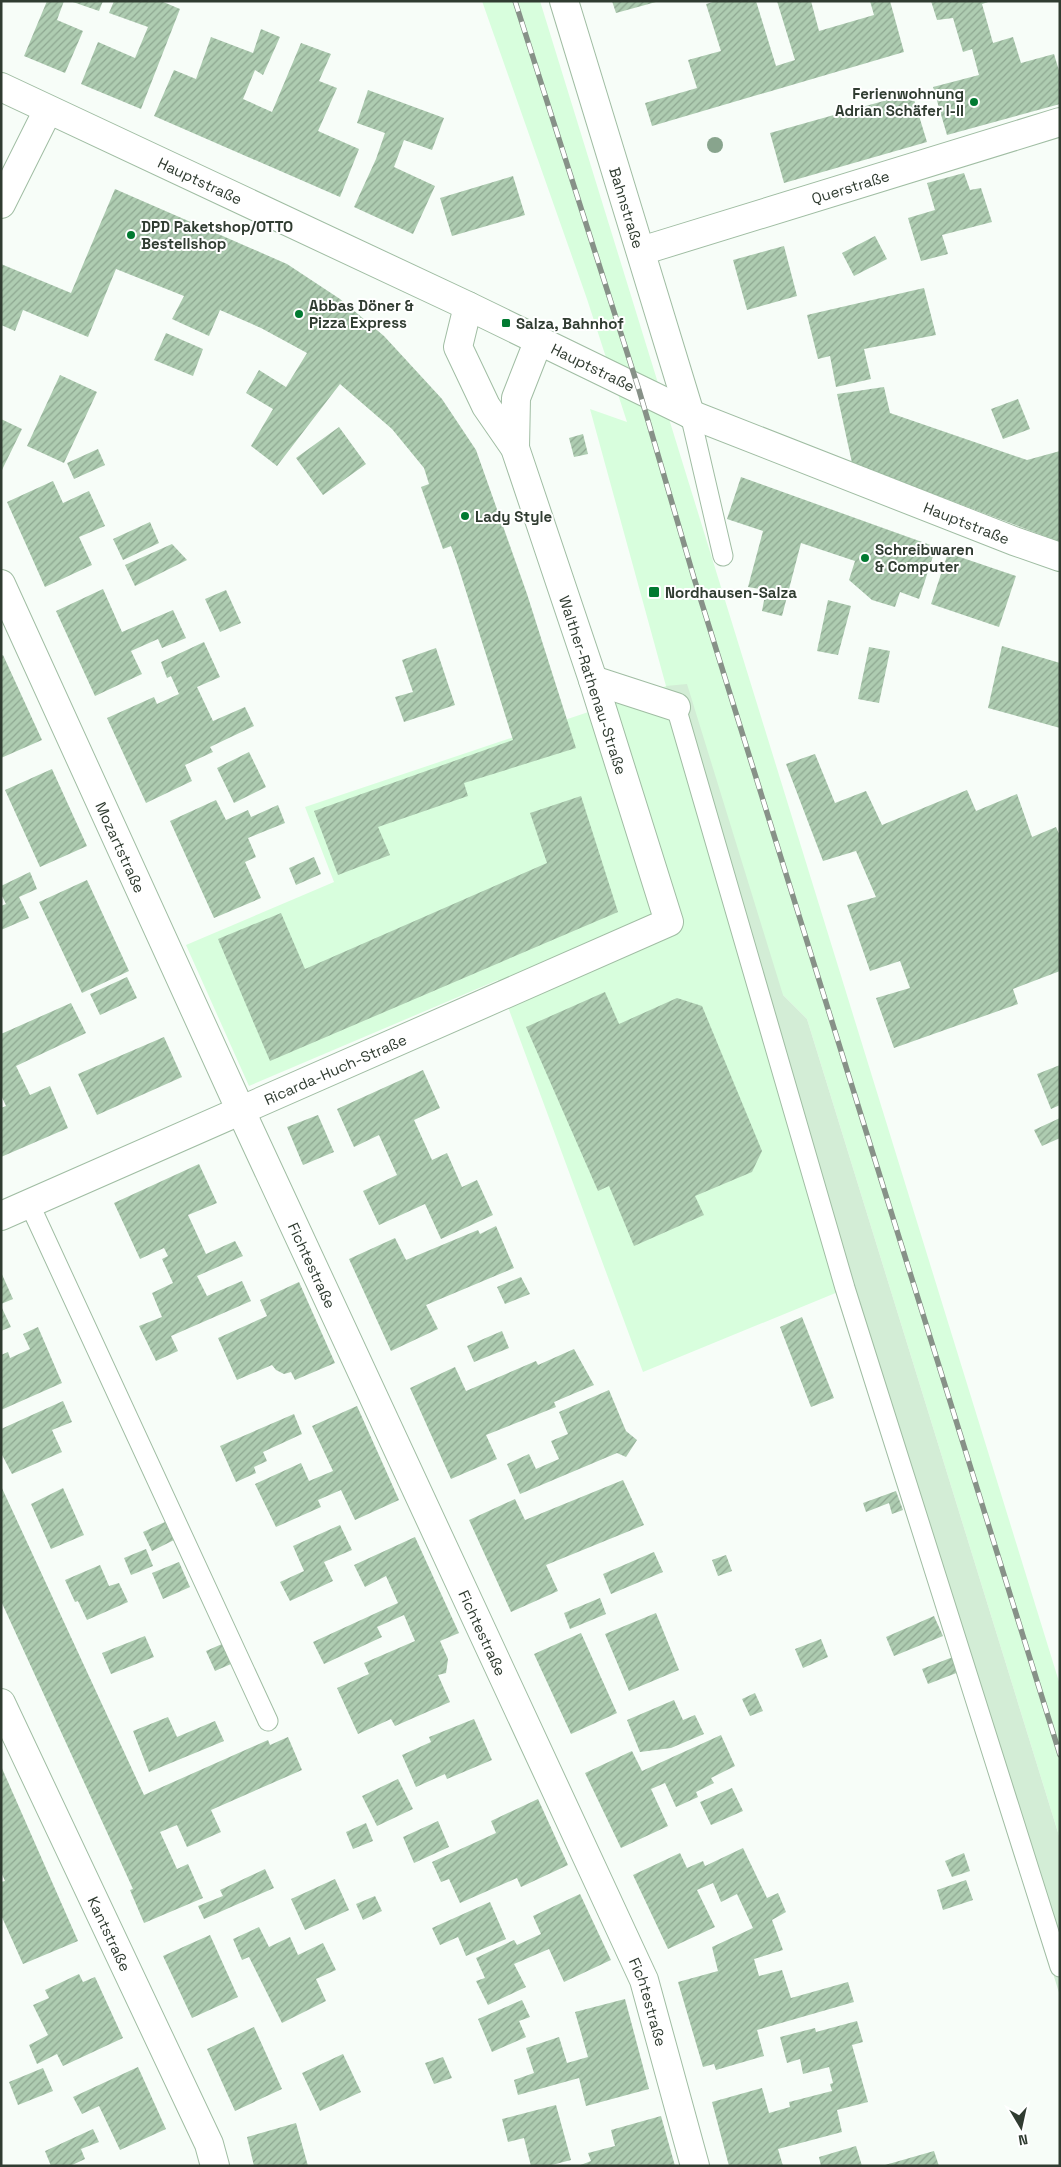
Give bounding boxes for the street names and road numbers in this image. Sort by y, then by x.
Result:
street label: Hauptstraße [155,153,245,208]
street label: Bahnstraße [606,165,648,251]
street label: Querstraße [809,166,892,208]
street label: Hauptstraße [548,339,638,395]
street label: Hauptstraße [921,497,1013,548]
street label: Walther-Rathenau-Straße [555,593,631,777]
street label: Mozartstraße [92,799,150,896]
street label: Ricarda-Huch-Straße [261,1029,409,1109]
street label: Fichtestraße [284,1219,341,1311]
street label: Fichtestraße [455,1587,511,1679]
street label: Kantstraße [84,1893,136,1974]
street label: Fichtestraße [625,1954,671,2048]

